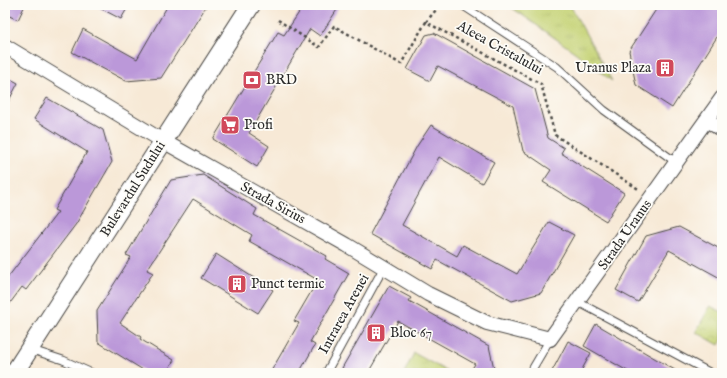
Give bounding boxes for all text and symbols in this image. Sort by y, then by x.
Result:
street label: Aleea Cristalului [453,16,546,79]
building icon: Uranus Plaza [654,57,676,79]
place label: Uranus Plaza [575,59,652,77]
bank icon: BRD [241,69,263,91]
place label: BRD [266,71,297,89]
supermarket icon: Profi [219,114,241,136]
place label: Profi [244,116,273,134]
street label: Bulevardul Sudului [96,138,170,240]
street label: Strada Sirius [237,178,309,228]
street label: Strada Uranus [594,196,656,274]
street label: Intrarea Arenei [315,271,374,357]
building icon: Punct termic [226,273,248,295]
place label: Punct termic [251,275,325,293]
building icon: Bloc 67 [365,322,387,344]
place label: Bloc 67 [390,324,432,342]

